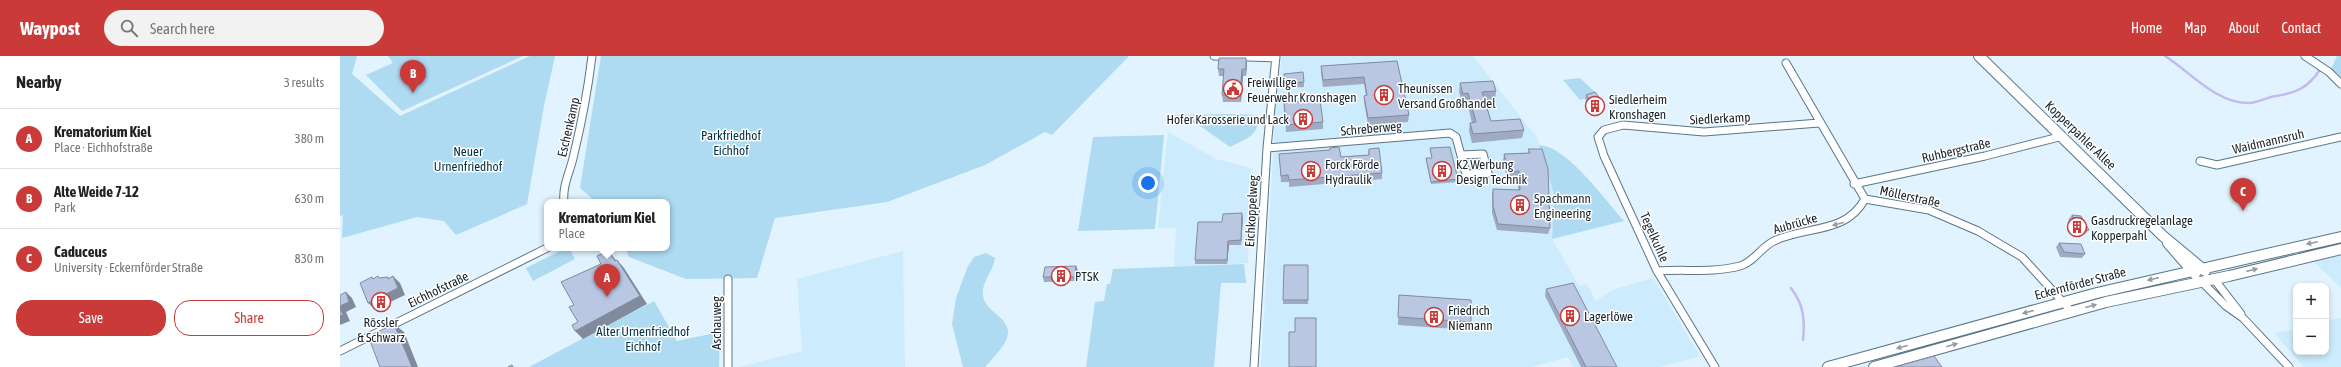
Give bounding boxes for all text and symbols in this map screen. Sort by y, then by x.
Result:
search box [104,10,384,46]
text: Waypost [20,17,80,39]
icon: search [118,17,140,39]
text: Search here [150,20,215,37]
text: Home [2131,20,2162,36]
text: Map [2184,20,2207,36]
text: About [2229,20,2260,36]
text: Contact [2282,20,2321,36]
pin: B [400,60,426,93]
text: Nearby [16,72,62,92]
text: 3 results [284,75,324,90]
place label: Freiwillige Feuerwehr Kronshagen [1247,75,1356,105]
public building icon: Freiwillige Feuerwehr Kronshagen [1222,78,1244,100]
place label: Theunissen Versand Großhandel [1398,81,1496,111]
building icon: Theunissen Versand Großhandel [1373,84,1395,106]
place label: Siedlerheim Kronshagen [1609,92,1667,122]
building icon: Siedlerheim Kronshagen [1584,95,1606,117]
street label: Eschenkamp [554,96,583,158]
street label: Kopperpahler Allee [2042,98,2119,173]
building icon: Hofer Karosserie und Lack [1292,108,1314,130]
street label: Siedlerkamp [1689,109,1751,128]
place label: Hofer Karosserie und Lack [1166,112,1289,127]
street label: Schreberweg [1340,118,1403,139]
text: Krematorium Kiel [54,123,151,140]
street label: Waidmannsruh [2231,126,2305,157]
park label: Parkfriedhof Eichhof [701,128,761,158]
text: A [26,131,32,146]
text: 380 m [295,131,324,146]
street label: Ruhbergstraße [1920,135,1992,166]
text: Place · Eichhofstraße [54,140,153,155]
park label: Neuer Urnenfriedhof [434,144,503,174]
place label: Forck Förde Hydraulik [1325,157,1379,187]
place label: K2 Werbung Design Technik [1456,157,1528,187]
building icon: Forck Förde Hydraulik [1300,160,1322,182]
building icon: K2 Werbung Design Technik [1431,160,1453,182]
your location [1138,173,1158,193]
street label: Eichkoppelweg [1242,174,1261,247]
pin: C [2230,178,2256,211]
text: Alte Weide 7-12 [54,183,139,200]
street label: Möllerstraße [1878,183,1942,210]
text: B [26,191,32,206]
text: 630 m [295,191,324,206]
place label: Spachmann Engineering [1534,191,1592,221]
building icon: Spachmann Engineering [1509,194,1531,216]
popup [544,199,670,251]
text: Park [54,200,76,215]
text: Krematorium Kiel [558,209,656,226]
street label: Tegelkuhle [1637,210,1672,265]
street label: Aubrücke [1771,210,1819,237]
place label: Gasdruckregelanlage Kopperpahl [2091,213,2193,243]
building icon: Gasdruckregelanlage Kopperpahl [2066,216,2088,238]
one-way arrow [1831,221,1844,227]
text: Place [558,226,585,241]
one-way arrow [2306,240,2318,246]
text: Caduceus [54,243,107,260]
text: C [26,251,32,266]
text: 830 m [295,251,324,266]
text: University · Eckernförder Straße [54,260,203,275]
pin: A [594,264,620,297]
street label: Eckernförder Straße [2033,264,2128,303]
building icon: PTSK [1050,265,1072,287]
one-way arrow [2245,267,2258,273]
street label: Eichhofstraße [405,268,471,311]
place label: PTSK [1075,269,1100,284]
one-way arrow [2147,276,2159,282]
map controls [2293,283,2329,355]
button: + [2293,283,2329,319]
building icon: Rössler & Schwarz [370,291,392,313]
street label: Aschauweg [709,296,724,350]
button: Save [16,300,166,336]
button: Share [174,300,324,336]
place label: Friedrich Niemann [1448,303,1493,333]
one-way arrow [2085,303,2097,309]
building icon: Lagerlöwe [1559,305,1581,327]
building icon: Friedrich Niemann [1423,306,1445,328]
place label: Lagerlöwe [1584,309,1633,324]
one-way arrow [2021,309,2034,315]
place label: Rössler & Schwarz [357,315,405,345]
button: − [2293,319,2329,355]
park label: Alter Urnenfriedhof Eichhof [596,324,690,354]
one-way arrow [1946,342,1958,348]
one-way arrow [1896,344,1908,350]

